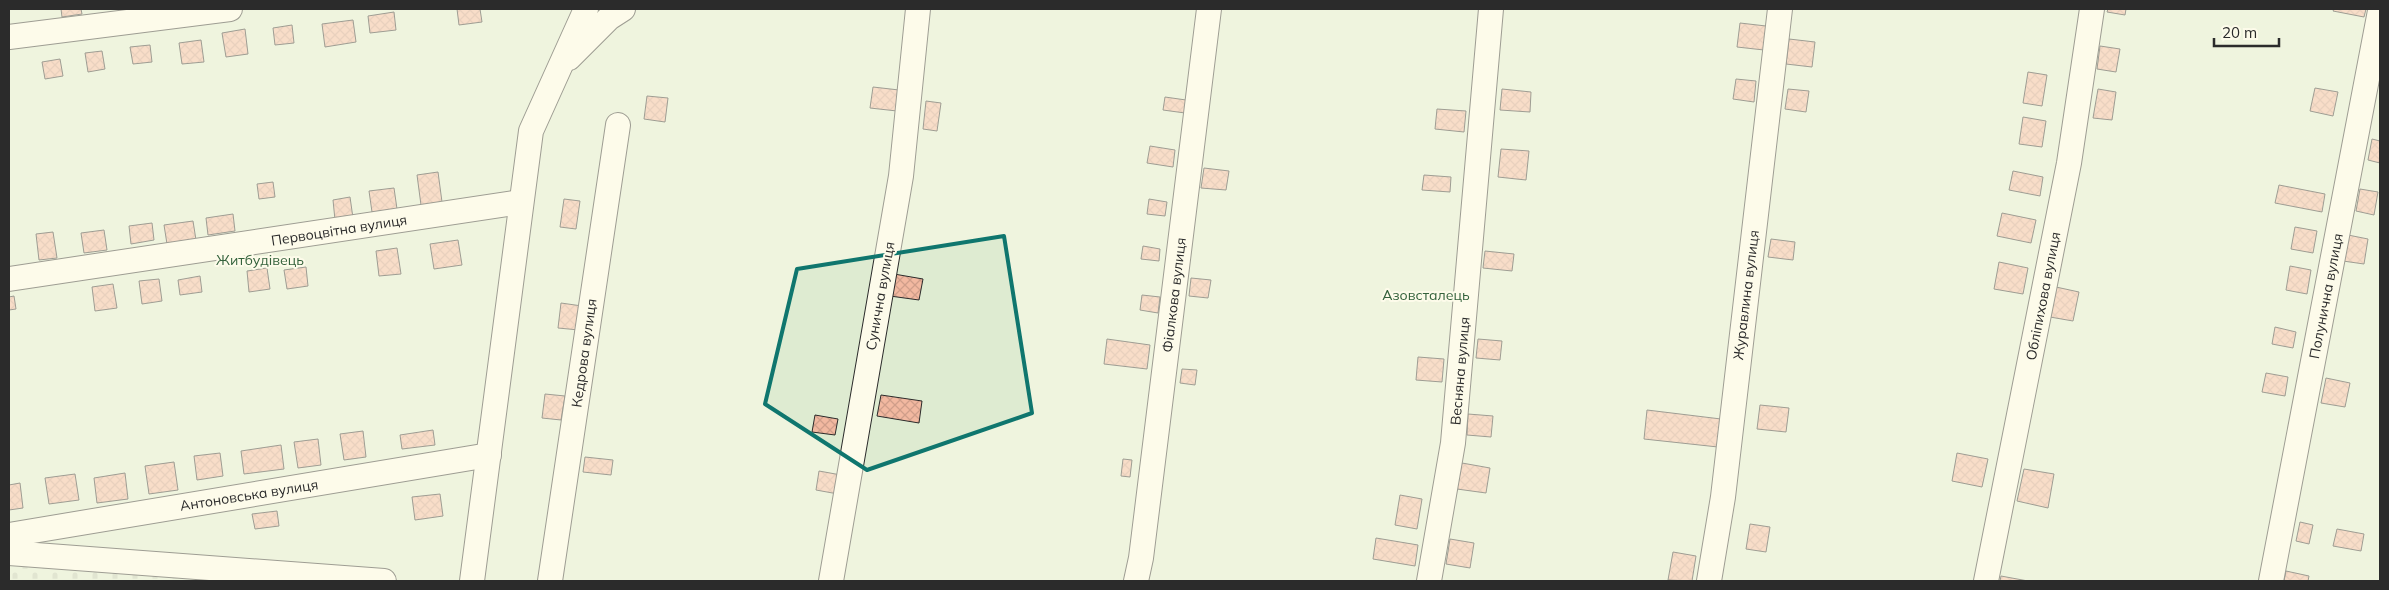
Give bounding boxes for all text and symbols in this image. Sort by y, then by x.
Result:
scale bar [2214,15,2279,47]
text: 20 m [2222,23,2257,42]
street label: Первоцвітна вулиця [270,210,408,250]
street label: Журавлина вулиця [1729,229,1763,361]
street label: Обліпихова вулиця [2022,230,2064,362]
street label: Полунична вулиця [2305,232,2347,360]
street label: Фіалкова вулиця [1158,236,1190,354]
street label: Сунична вулиця [862,240,898,352]
park label: Житбудівець [216,251,304,269]
park label: Азовсталець [1382,286,1470,304]
street label: Кедрова вулиця [567,297,601,409]
street label: Весняна вулиця [1446,316,1474,426]
street label: Антоновська вулиця [179,475,319,515]

